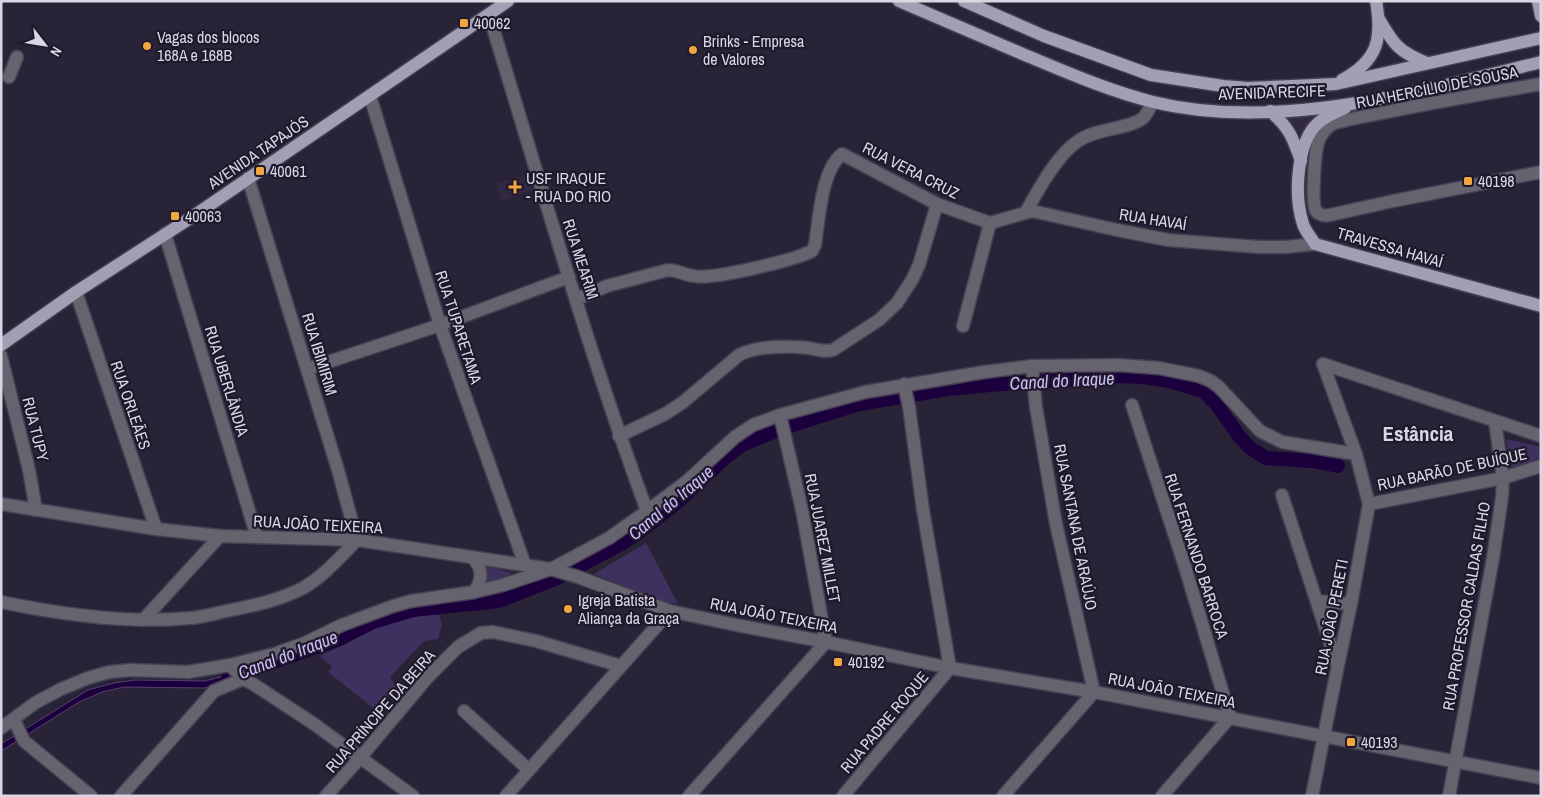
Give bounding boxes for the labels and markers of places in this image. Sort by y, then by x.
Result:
place label: 40062 [474,12,510,34]
marker: 40062 [458,17,470,29]
place label: Vagas dos blocos 168A e 168B [157,26,260,66]
place label: Brinks - Empresa de Valores [703,30,805,70]
marker: Vagas dos blocos 168A e 168B [141,40,153,52]
marker: Brinks - Empresa de Valores [687,44,699,56]
place label: 40061 [270,160,307,182]
marker: 40061 [254,165,266,177]
place label: USF IRAQUE - RUA DO RIO [526,167,611,207]
place label: 40198 [1478,170,1514,192]
marker: 40198 [1462,175,1474,187]
marker: USF IRAQUE - RUA DO RIO [508,180,522,194]
place label: 40063 [185,205,221,227]
marker: 40063 [169,210,181,222]
place label: Igreja Batista Aliança da Graça [577,589,680,629]
marker: Igreja Batista Aliança da Graça [562,603,574,615]
place label: 40192 [848,651,884,673]
marker: 40192 [832,656,844,668]
place label: 40193 [1361,731,1397,753]
marker: 40193 [1345,736,1357,748]

